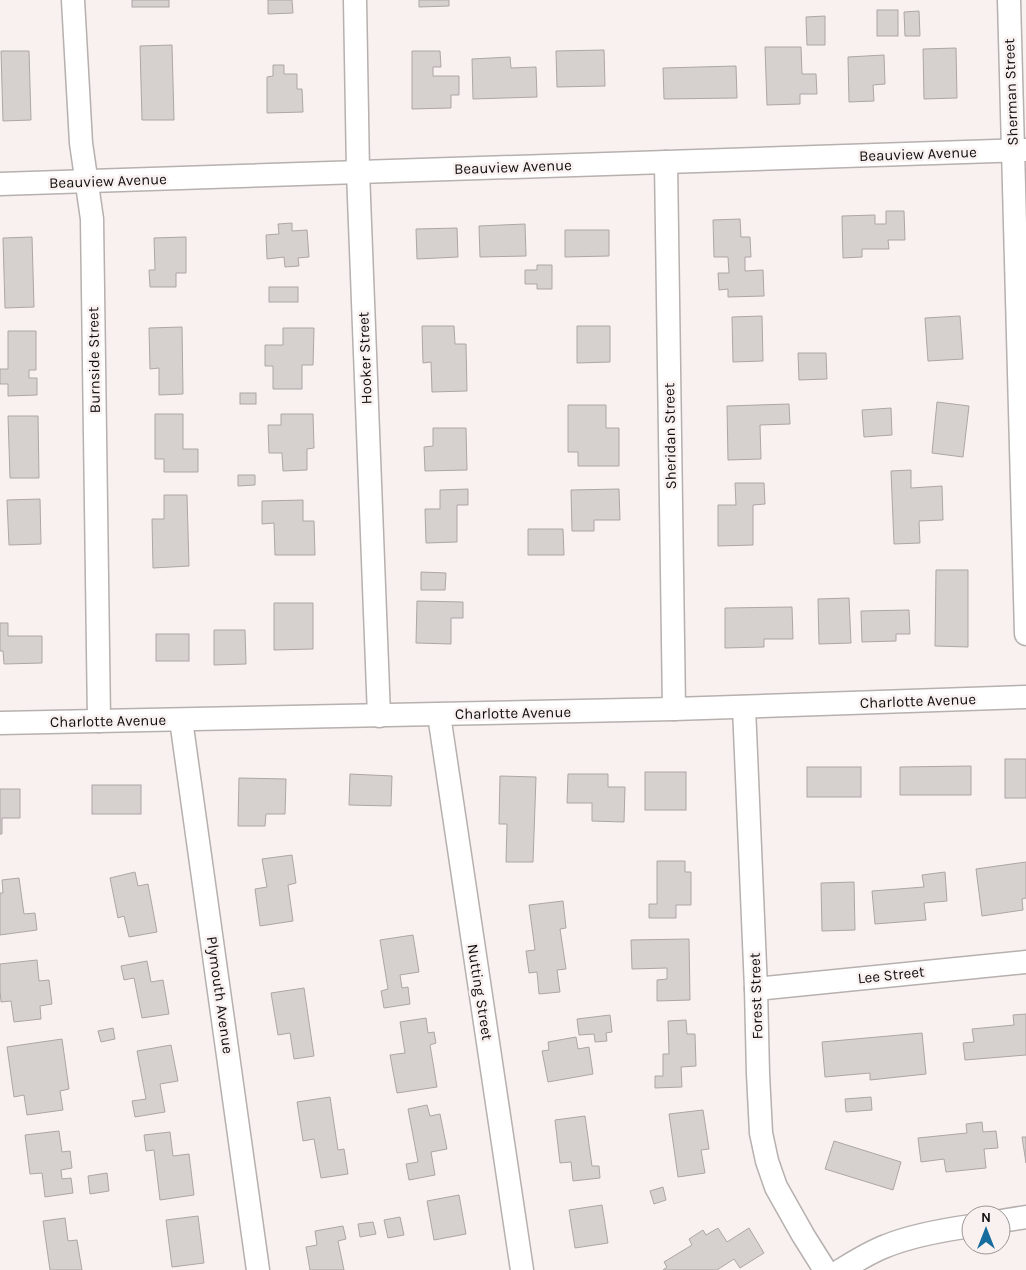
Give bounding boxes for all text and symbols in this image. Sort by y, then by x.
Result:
street label: Sherman Street [1000,38,1022,146]
street label: Beauview Avenue [859,143,977,165]
street label: Beauview Avenue [454,156,572,178]
street label: Beauview Avenue [49,170,167,192]
street label: Burnside Street [84,306,104,413]
street label: Hooker Street [354,311,376,405]
street label: Sheridan Street [660,382,680,489]
street label: Charlotte Avenue [860,690,976,712]
street label: Charlotte Avenue [455,703,571,723]
street label: Charlotte Avenue [50,711,166,731]
street label: Plymouth Avenue [203,935,237,1055]
street label: Nutting Street [463,943,497,1042]
street label: Forest Street [745,952,767,1040]
street label: Lee Street [857,963,926,987]
north arrow [961,1205,1011,1255]
text: N [981,1209,991,1226]

